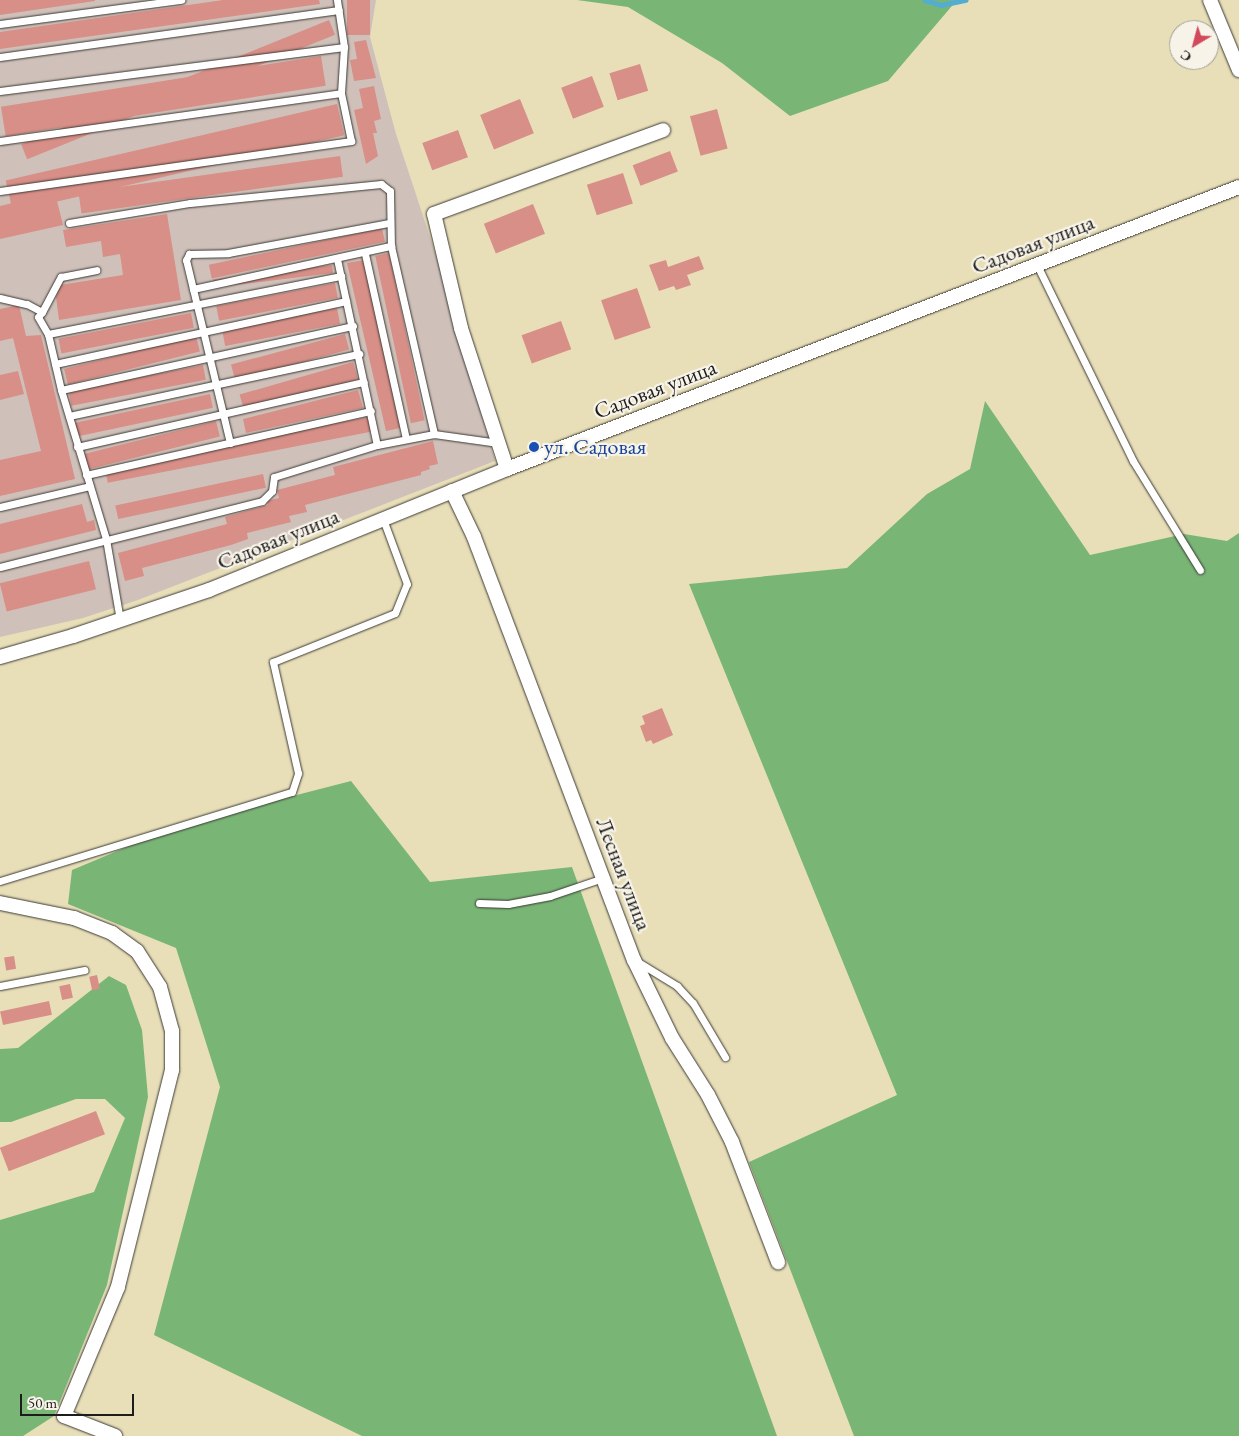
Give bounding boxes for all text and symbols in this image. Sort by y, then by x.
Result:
north arrow [1169,20,1219,70]
text: С [1176,46,1195,66]
street label: Садовая улица [968,209,1098,279]
street label: Садовая улица [590,354,720,424]
place label: ул. Садовая [544,434,646,460]
marker: ул. Садовая [528,441,540,453]
street label: Садовая улица [213,503,343,575]
street label: Лесная улица [590,814,658,934]
scale bar [22,1384,136,1416]
text: 50 m [28,1393,57,1412]

